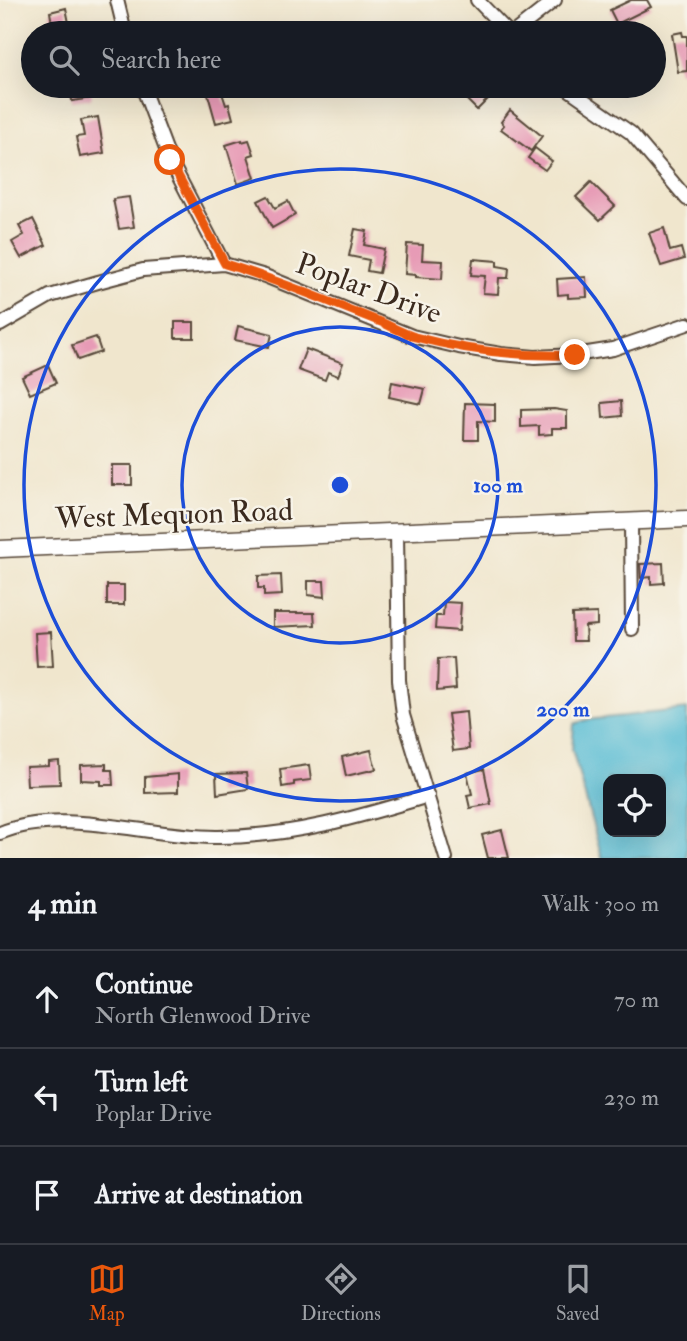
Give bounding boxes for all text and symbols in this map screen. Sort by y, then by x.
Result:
search box [21,21,666,98]
icon: search [45,41,83,79]
text: Search here [101,44,221,76]
route start [154,144,185,175]
street label: Poplar Drive [291,245,447,332]
route end [559,339,590,370]
text: 100 m [473,472,524,499]
centre of rings [328,473,352,497]
street label: West Mequon Road [54,492,294,537]
text: 200 m [537,696,590,723]
map controls [603,774,666,837]
button: locate [603,774,666,837]
text: 4 min [28,885,97,922]
text: Walk · 300 m [542,889,659,918]
text: Continue [95,969,193,1001]
icon: ahead [28,980,66,1018]
text: 70 m [614,985,659,1014]
text: North Glenwood Drive [95,1001,310,1030]
text: Turn left [95,1067,188,1099]
icon: left [28,1078,66,1116]
text: 230 m [604,1083,659,1112]
text: Poplar Drive [95,1099,212,1128]
icon: arrive [28,1176,66,1214]
text: Arrive at destination [95,1179,303,1211]
tab: Map [88,1260,126,1326]
tab: Directions [301,1260,381,1326]
tab: Saved [556,1260,599,1326]

